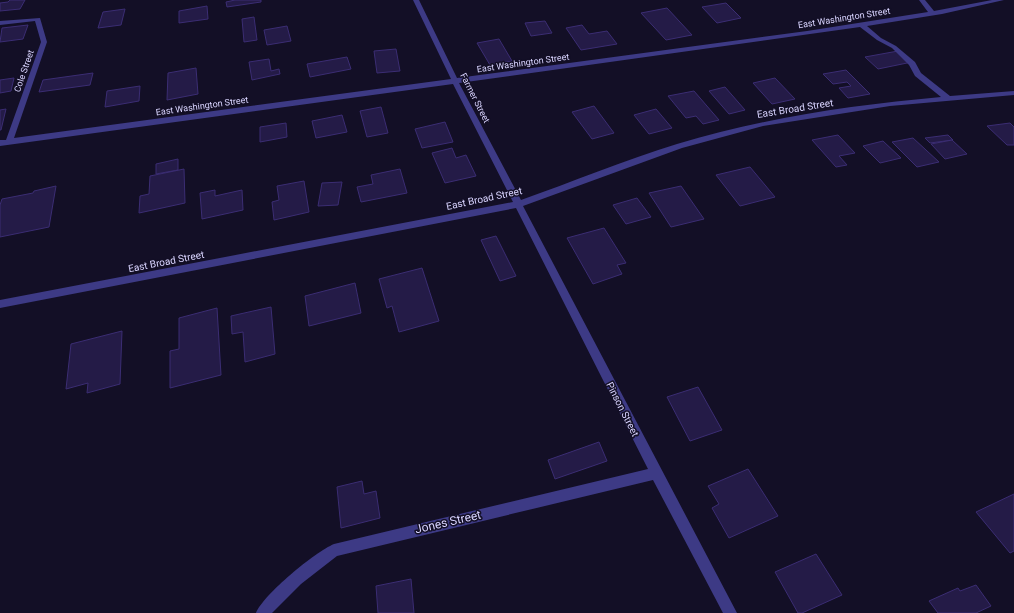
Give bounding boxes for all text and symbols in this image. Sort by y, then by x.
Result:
street label: East Washington Street [797,6,891,30]
street label: Cole Street [12,49,36,93]
street label: East Washington Street [476,52,570,74]
street label: Farmer Street [458,71,492,125]
street label: East Washington Street [155,95,249,117]
street label: East Broad Street [756,97,834,120]
street label: East Broad Street [445,185,523,212]
street label: East Broad Street [127,249,205,274]
street label: Pinson Street [604,380,641,438]
street label: Jones Street [414,508,482,536]

